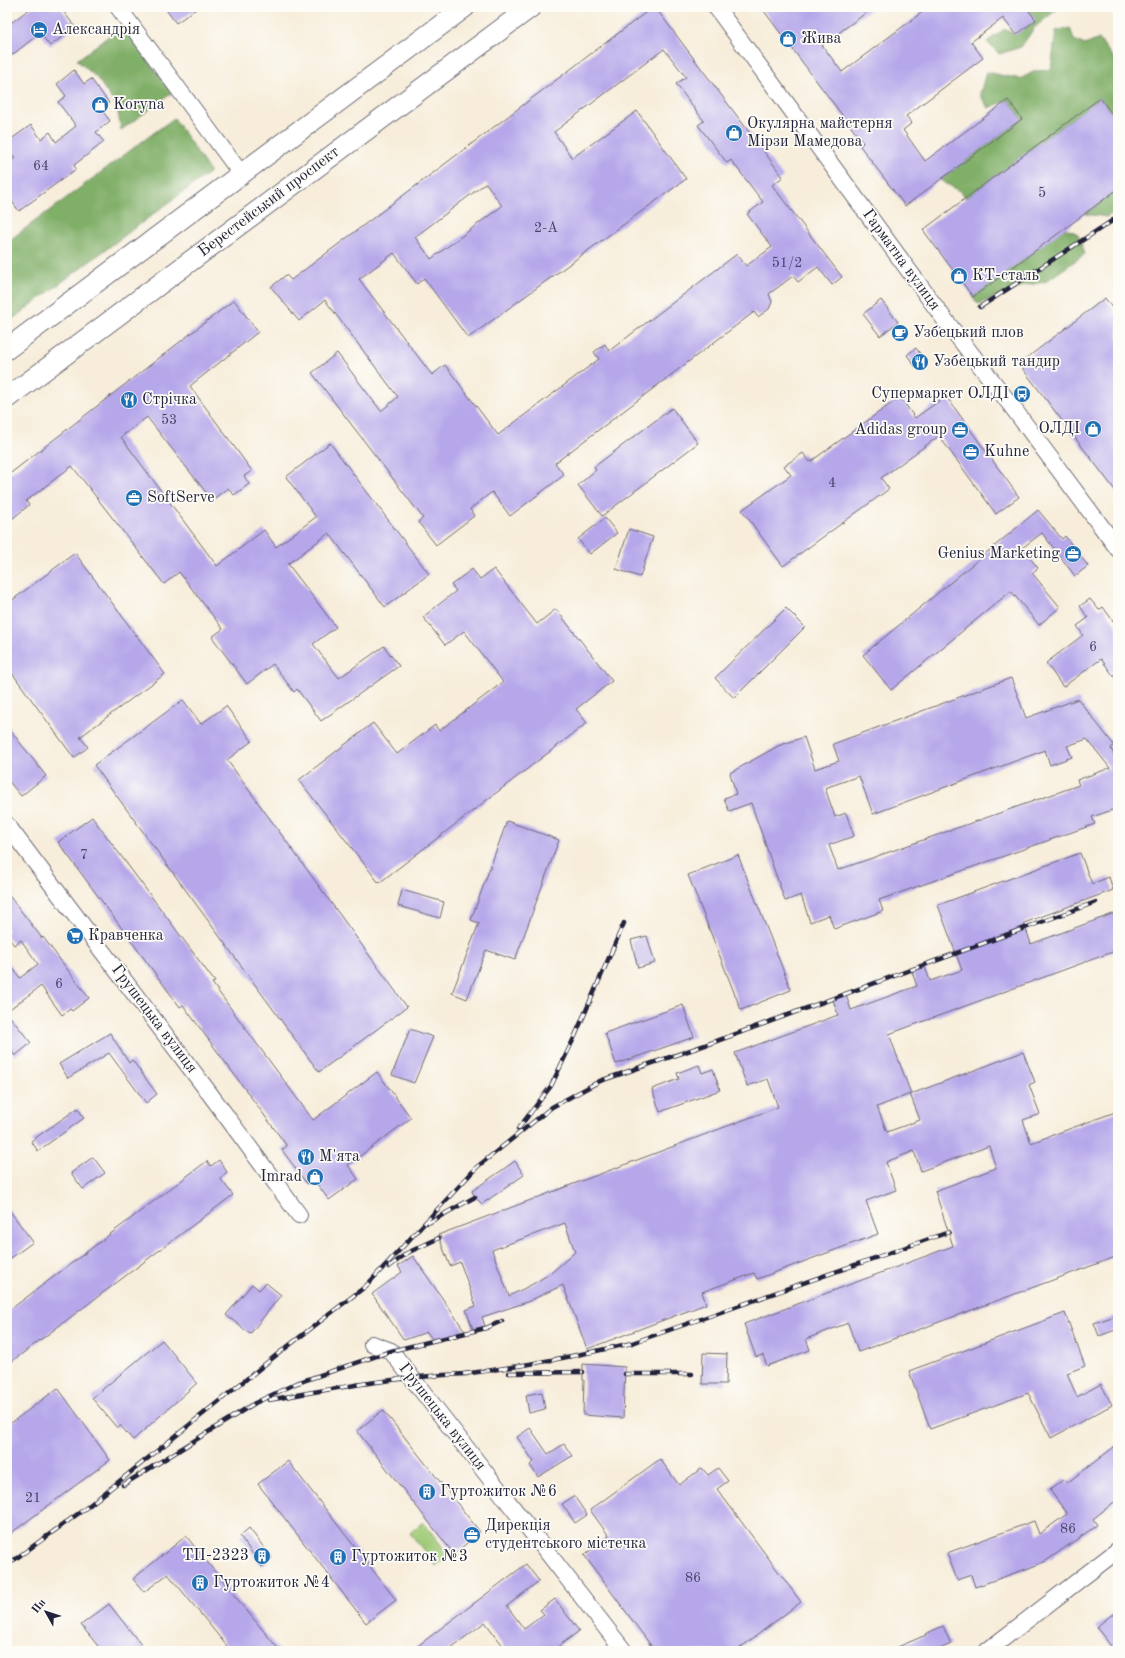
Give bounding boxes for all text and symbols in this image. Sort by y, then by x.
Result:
hotel icon: Александрія [29,20,49,40]
place label: Александрія [52,22,140,38]
shop icon: Жива [778,29,798,49]
place label: Жива [801,31,841,47]
shop icon: Koryna [90,95,110,115]
place label: Koryna [113,97,165,113]
place label: Окулярна майстерня Мірзи Мамедова [747,116,893,150]
shop icon: Окулярна майстерня Мірзи Мамедова [724,123,744,143]
street label: Берестейський проспект [196,144,342,260]
house number: 64 [33,159,49,173]
house number: 5 [1038,186,1046,200]
street label: Гарматна вулиця [859,207,943,313]
house number: 2-А [534,221,558,235]
house number: 51/2 [772,256,802,270]
shop icon: КТ-сталь [949,266,969,286]
place label: КТ-сталь [972,268,1039,284]
cafe icon: Узбецький плов [890,323,910,343]
place label: Узбецький плов [913,325,1024,341]
restaurant icon: Узбецький тандир [910,352,930,372]
place label: Узбецький тандир [933,354,1060,370]
bus stop icon: Супермаркет ОЛДІ [1012,384,1032,404]
place label: Супермаркет ОЛДІ [871,386,1009,402]
restaurant icon: Стрічка [119,390,139,410]
place label: Стрічка [142,392,197,408]
house number: 53 [161,413,177,427]
shop icon: ОЛДІ [1083,419,1103,439]
office icon: Adidas group [950,420,970,440]
place label: ОЛДІ [1039,421,1080,437]
place label: Adidas group [854,422,947,438]
office icon: Kuhne [961,442,981,462]
place label: Kuhne [984,444,1029,460]
house number: 4 [828,476,836,490]
office icon: SoftServe [124,488,144,508]
place label: SoftServe [147,490,215,506]
office icon: Genius Marketing [1063,544,1083,564]
place label: Genius Marketing [937,546,1060,562]
house number: 6 [1089,640,1097,654]
house number: 7 [80,848,88,862]
supermarket icon: Кравченка [65,926,85,946]
place label: Кравченка [88,928,164,944]
street label: Грушецька вулиця [108,962,200,1076]
house number: 6 [55,977,63,991]
restaurant icon: М'ята [296,1147,316,1167]
place label: М'ята [319,1149,360,1165]
shop icon: Imrad [305,1167,325,1187]
place label: Imrad [260,1169,302,1185]
street label: Грушецька вулиця [395,1360,489,1474]
building icon: Гуртожиток №6 [417,1482,437,1502]
place label: Гуртожиток №6 [440,1484,557,1500]
house number: 21 [25,1491,41,1505]
place label: Дирекція студентського містечка [485,1518,646,1552]
house number: 86 [1060,1522,1076,1536]
office icon: Дирекція студентського містечка [462,1525,482,1545]
building icon: ТП-2323 [252,1546,272,1566]
building icon: Гуртожиток №3 [328,1547,348,1567]
place label: ТП-2323 [182,1548,249,1564]
place label: Гуртожиток №3 [351,1549,468,1565]
house number: 86 [685,1571,701,1585]
building icon: Гуртожиток №4 [190,1573,210,1593]
place label: Гуртожиток №4 [213,1575,330,1591]
north arrow [26,1592,66,1632]
text: Пн [30,1597,48,1616]

